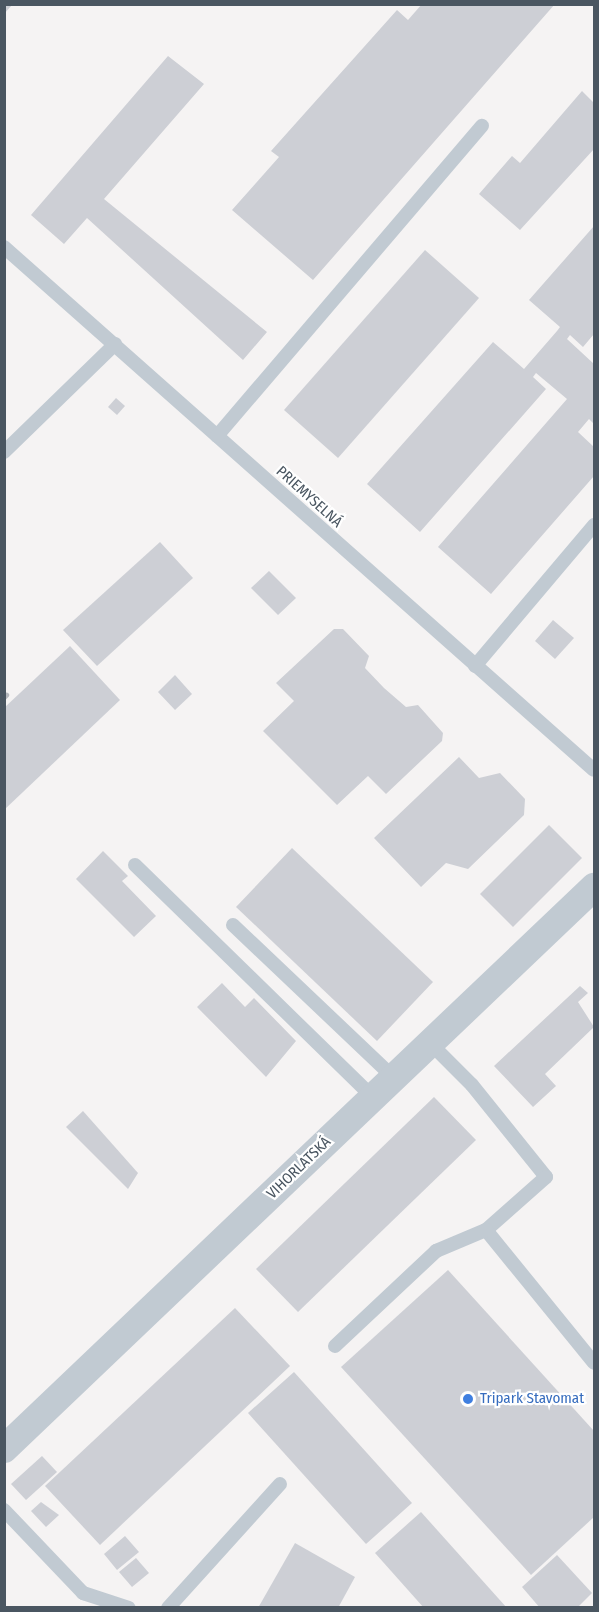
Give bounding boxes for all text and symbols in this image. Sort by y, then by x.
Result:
street label: PRIEMYSELNÁ [272,463,346,531]
street label: VIHORLATSKÁ [263,1133,335,1203]
place label: Tripark Stavomat [480,1390,584,1408]
marker: Tripark Stavomat [461,1392,475,1406]

